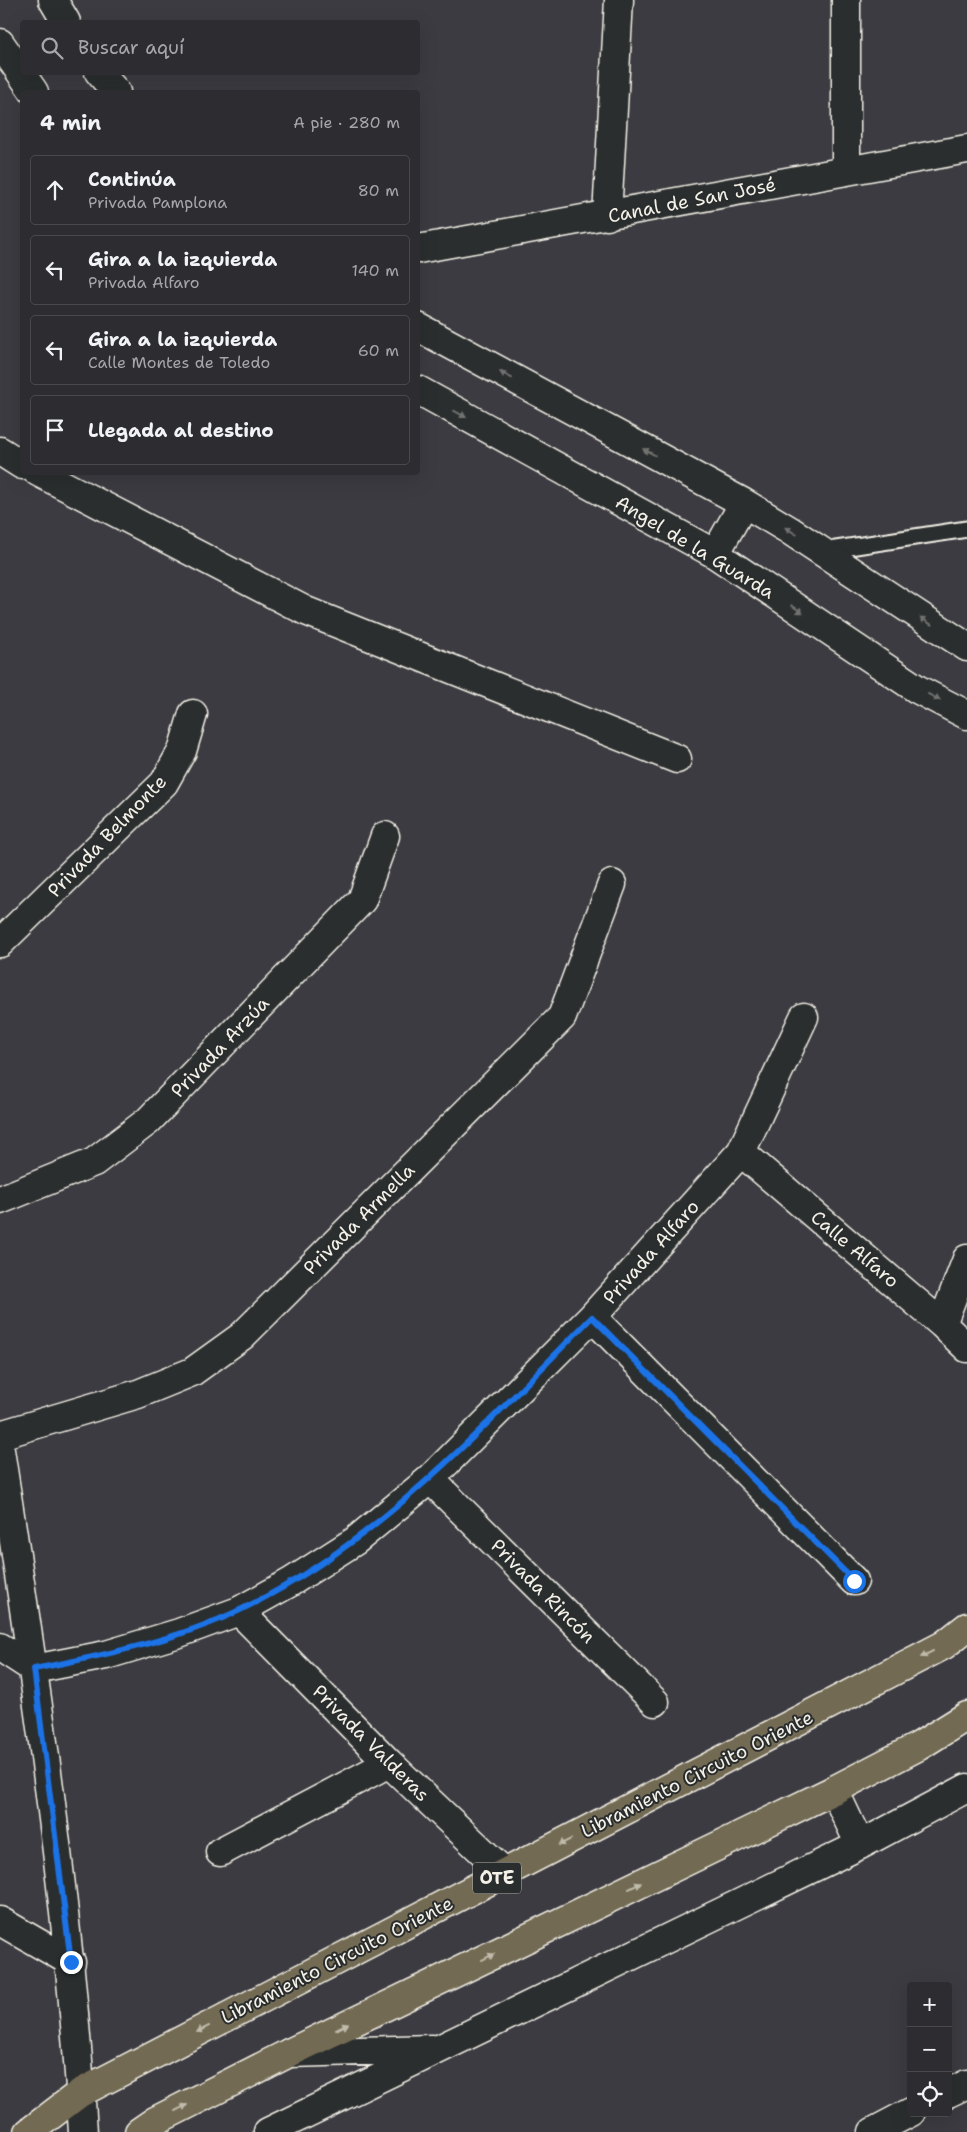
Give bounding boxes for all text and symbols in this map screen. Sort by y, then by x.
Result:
search box [20,20,420,75]
icon: search [38,34,66,62]
text: Buscar aquí [78,35,184,60]
text: 4 min [40,109,101,137]
text: A pie · 280 m [293,112,400,133]
text: Continúa [88,167,176,192]
street label: Canal de San José [606,171,778,229]
icon: ahead [41,176,69,204]
text: 80 m [358,180,399,201]
text: Privada Pamplona [88,192,227,213]
text: Gira a la izquierda [88,247,277,272]
icon: left [41,256,69,284]
text: 140 m [352,260,399,281]
text: Privada Alfaro [88,272,200,293]
text: Gira a la izquierda [88,327,277,352]
icon: left [41,336,69,364]
text: 60 m [358,340,399,361]
text: Calle Montes de Toledo [88,352,270,373]
one-way arrow [499,370,513,379]
one-way arrow [453,410,468,418]
icon: arrive [41,416,69,444]
text: Llegada al destino [88,418,274,443]
one-way arrow [642,448,656,456]
street label: Angel de la Guarda [611,490,779,605]
one-way arrow [784,526,797,536]
one-way arrow [791,604,804,614]
one-way arrow [919,616,933,626]
one-way arrow [927,693,941,701]
street label: Privada Belmonte [42,769,172,903]
street label: Privada Arzúa [165,991,275,1103]
street label: Privada Armella [298,1158,420,1280]
street label: Privada Alfaro [597,1194,705,1310]
street label: Calle Alfaro [806,1205,904,1293]
street label: Privada Rincón [485,1533,601,1649]
route start [843,1570,866,1593]
one-way arrow [920,1650,934,1658]
street label: Privada Valderas [307,1679,435,1807]
street label: Libramiento Circuito Oriente [577,1704,817,1844]
one-way arrow [558,1838,573,1846]
road number: OTE [473,1862,521,1894]
one-way arrow [628,1882,642,1890]
street label: Libramiento Circuito Oriente [217,1890,457,2030]
route end [60,1951,83,1974]
one-way arrow [481,1953,495,1961]
map controls [907,1982,952,2117]
button: + [907,1982,952,2027]
one-way arrow [335,2023,349,2031]
one-way arrow [196,2025,211,2033]
button: − [907,2027,952,2072]
button: locate [907,2072,952,2117]
one-way arrow [174,2104,188,2112]

